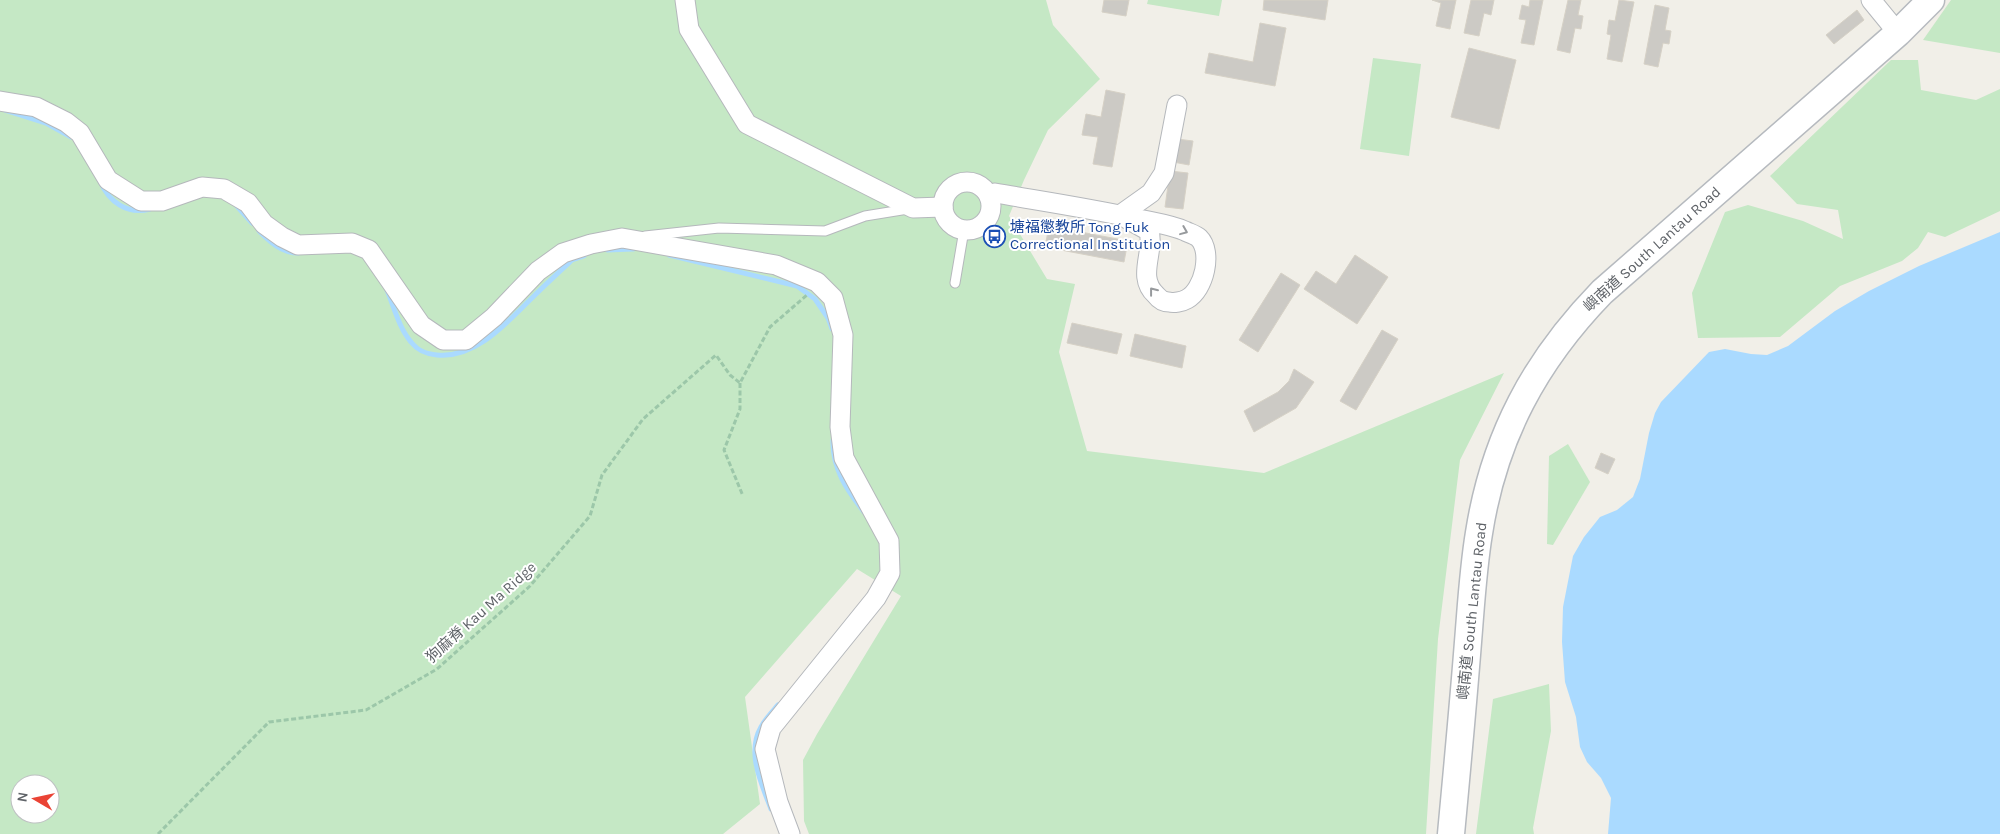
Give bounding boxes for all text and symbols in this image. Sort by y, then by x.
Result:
street label: 嶼南道 South Lantau Road [1580,183,1724,315]
place label: 塘福懲教所 Tong Fuk Correctional Institution [1010,218,1170,253]
bus stop icon: 塘福懲教所 Tong Fuk Correctional Institution [982,224,1006,248]
one-way arrow [1179,225,1188,236]
one-way arrow [1150,287,1159,297]
street label: 嶼南道 South Lantau Road [1454,521,1490,701]
street label: 狗麻脊 Kau Ma Ridge [422,558,540,666]
north arrow [10,774,60,824]
text: N [13,791,32,803]

